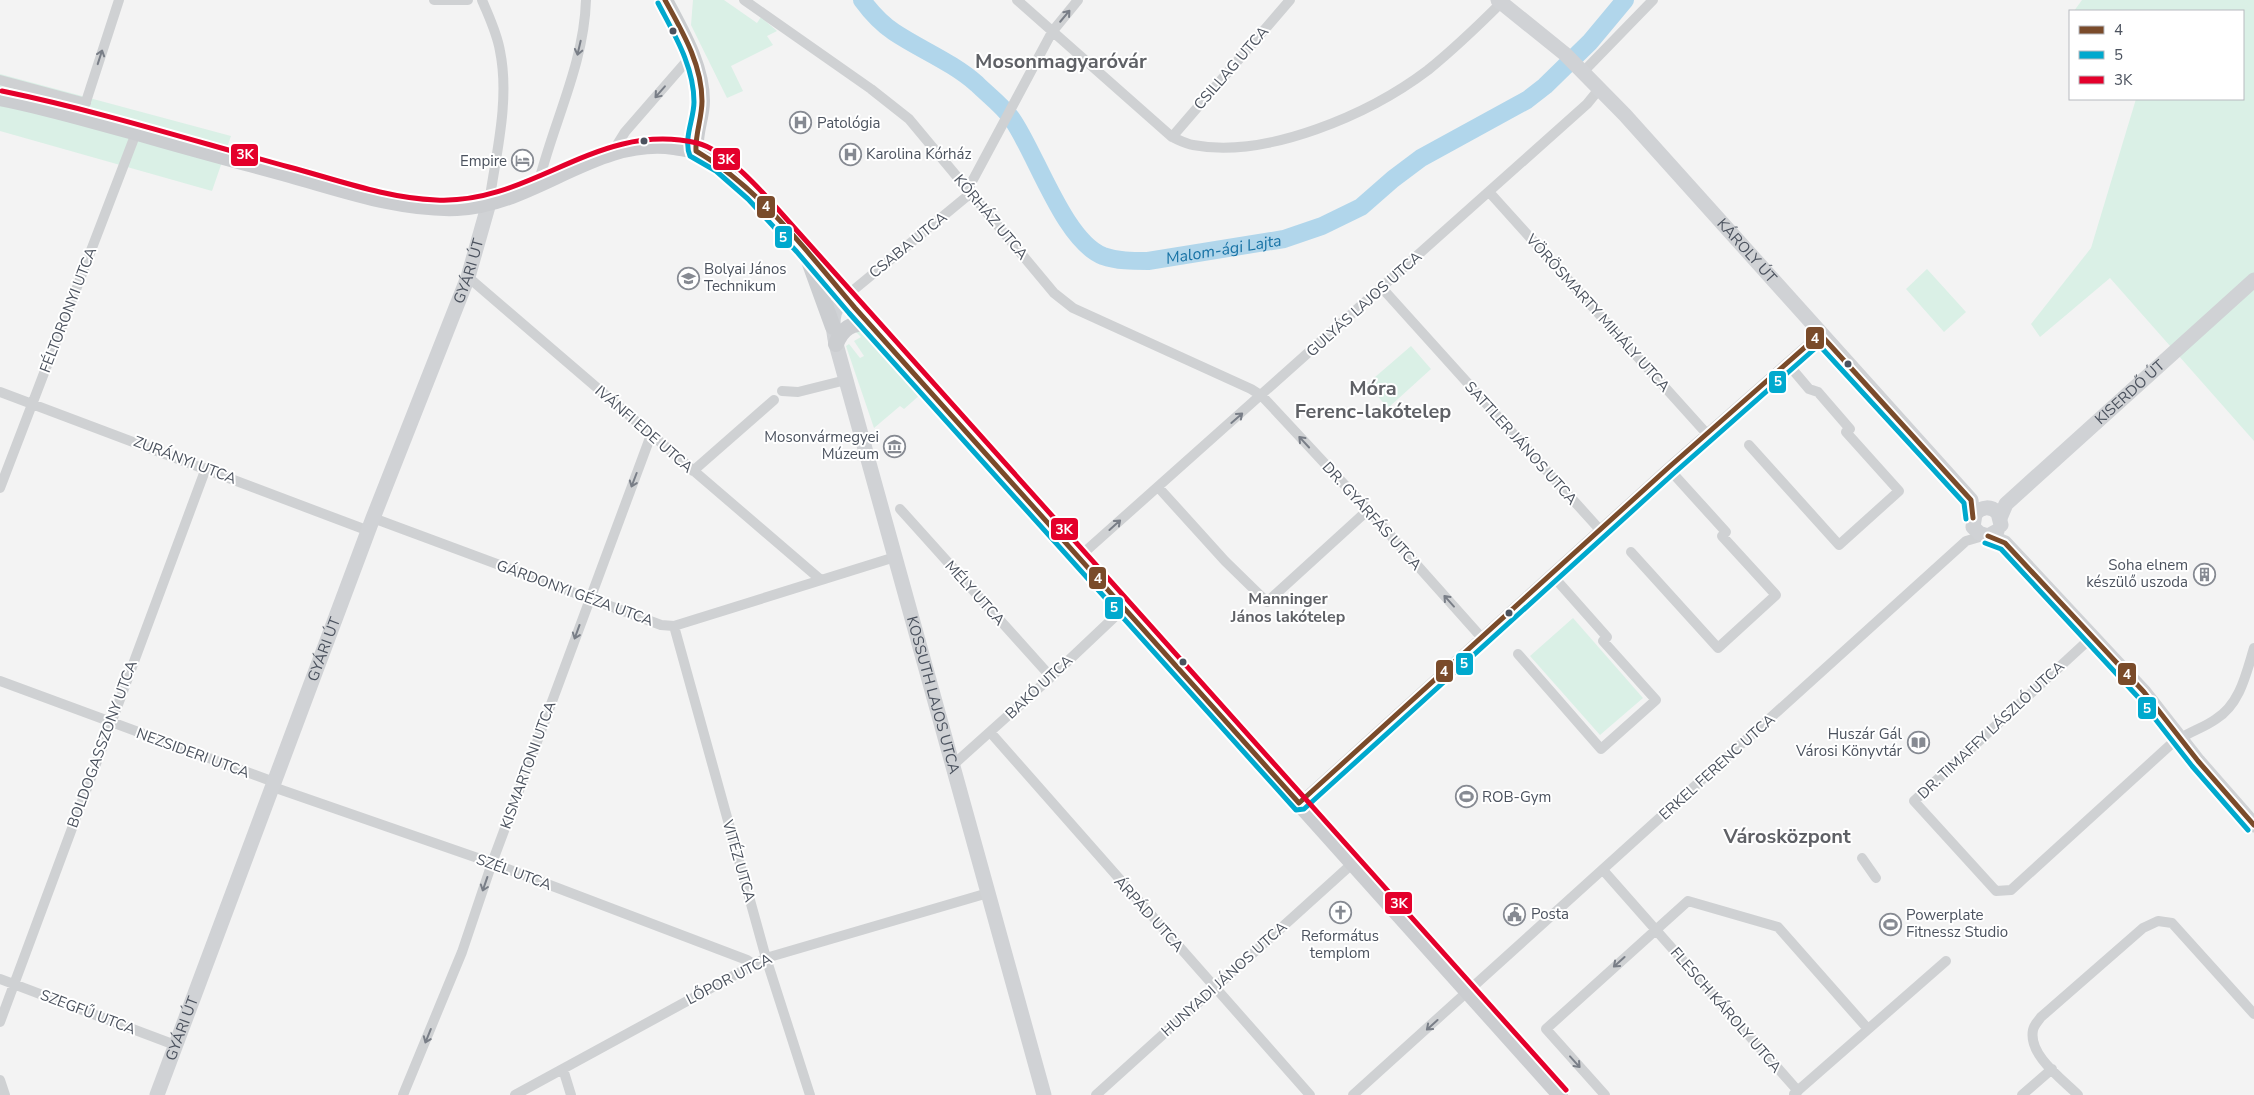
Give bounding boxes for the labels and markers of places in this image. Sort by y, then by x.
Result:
unlabelled marker [668,26,678,36]
hospital icon: Patológia [789,111,813,135]
place label: Patológia [817,113,881,133]
unlabelled marker [639,136,649,146]
hospital icon: Karolina Kórház [838,142,862,166]
place label: Karolina Kórház [866,144,972,164]
hotel icon: Empire [511,149,535,173]
place label: Empire [460,151,507,171]
place label: Bolyai János Technikum [704,259,786,296]
school or university icon: Bolyai János Technikum [676,266,700,290]
unlabelled marker [1843,359,1853,369]
place label: Mosonvármegyei Múzeum [764,427,879,464]
museum icon: Mosonvármegyei Múzeum [883,434,907,458]
place label: Soha elnem készülő uszoda [2086,555,2188,592]
building icon: Soha elnem készülő uszoda [2192,562,2216,586]
unlabelled marker [1504,608,1514,618]
unlabelled marker [1178,657,1188,667]
place label: Huszár Gál Városi Könyvtár [1795,724,1903,761]
library icon: Huszár Gál Városi Könyvtár [1906,731,1930,755]
sports icon: ROB-Gym [1454,785,1478,809]
place label: ROB-Gym [1482,787,1551,807]
church icon: Református templom [1328,901,1352,925]
public building icon: Posta [1503,902,1527,926]
place label: Posta [1531,904,1569,924]
place label: Powerplate Fitnessz Studio [1906,905,2008,942]
sports icon: Powerplate Fitnessz Studio [1878,912,1902,936]
place label: Református templom [1301,926,1379,963]

